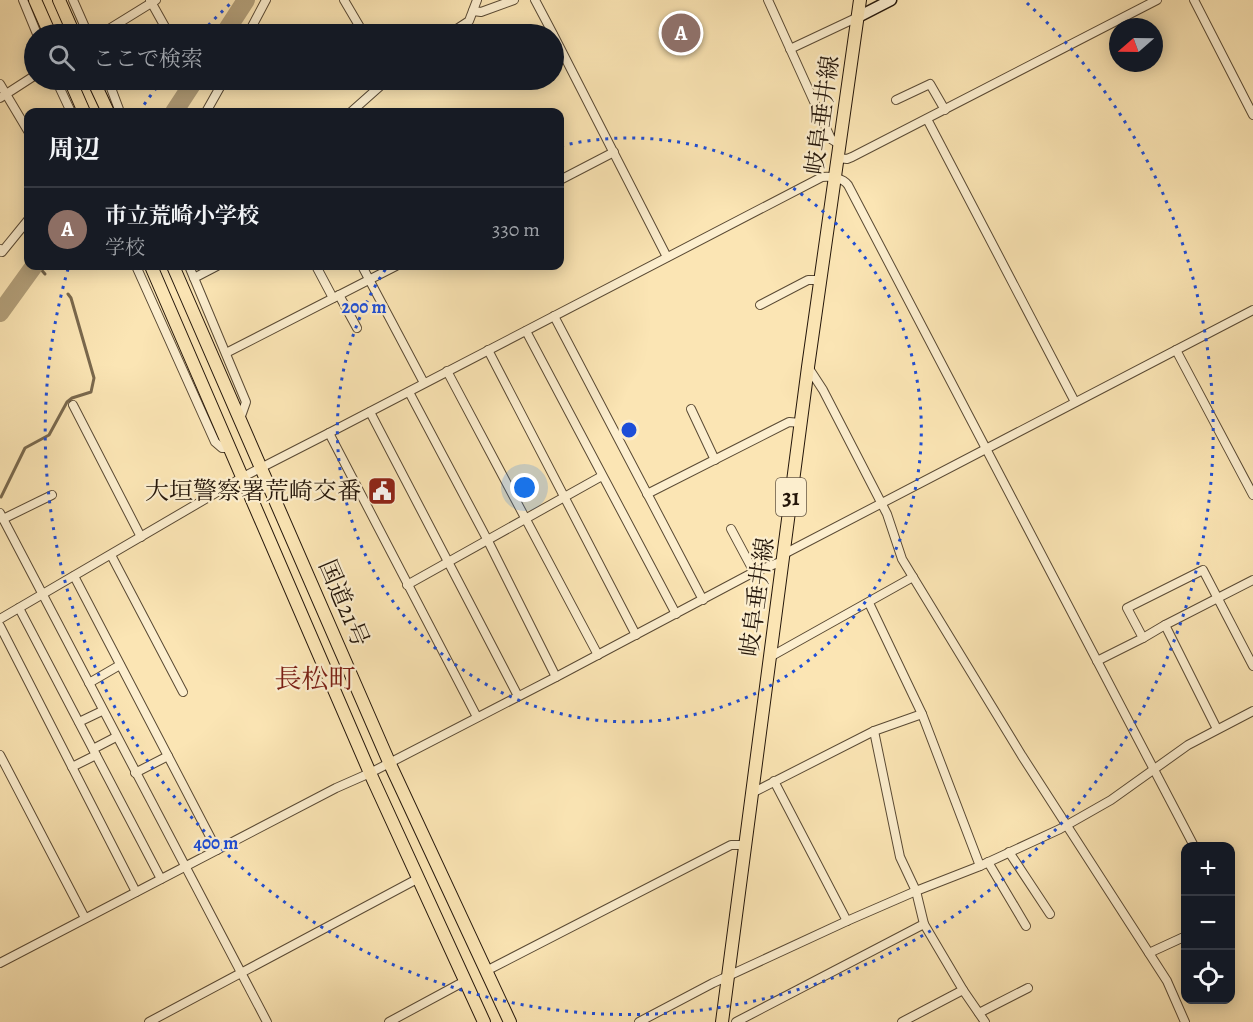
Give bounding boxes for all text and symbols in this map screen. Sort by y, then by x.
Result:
pin: A [662,10,700,56]
north arrow [1109,18,1163,72]
search box [24,24,564,90]
icon: search [45,41,78,74]
text: ここで検索 [93,44,203,74]
street label: 岐阜垂井線 [798,53,846,177]
text: 周辺 [48,132,100,167]
text: 市立荒崎小学校 [105,201,259,231]
text: A [61,216,74,243]
text: 330 m [492,216,540,243]
text: 学校 [105,234,145,261]
text: 200 m [341,295,387,319]
centre of rings [619,420,639,440]
your location [510,473,539,502]
place label: 大垣警察署荒崎交番 [145,475,361,507]
public building icon: 大垣警察署荒崎交番 [366,475,398,507]
road number: 31 [776,478,806,516]
street label: 岐阜垂井線 [733,535,781,659]
street label: 国道21号 [311,555,377,651]
district label: 長松町 [275,661,356,697]
text: 400 m [194,831,238,855]
map controls [1181,842,1235,1004]
button: + [1181,842,1235,896]
button: − [1181,896,1235,950]
button: locate [1181,950,1235,1004]

